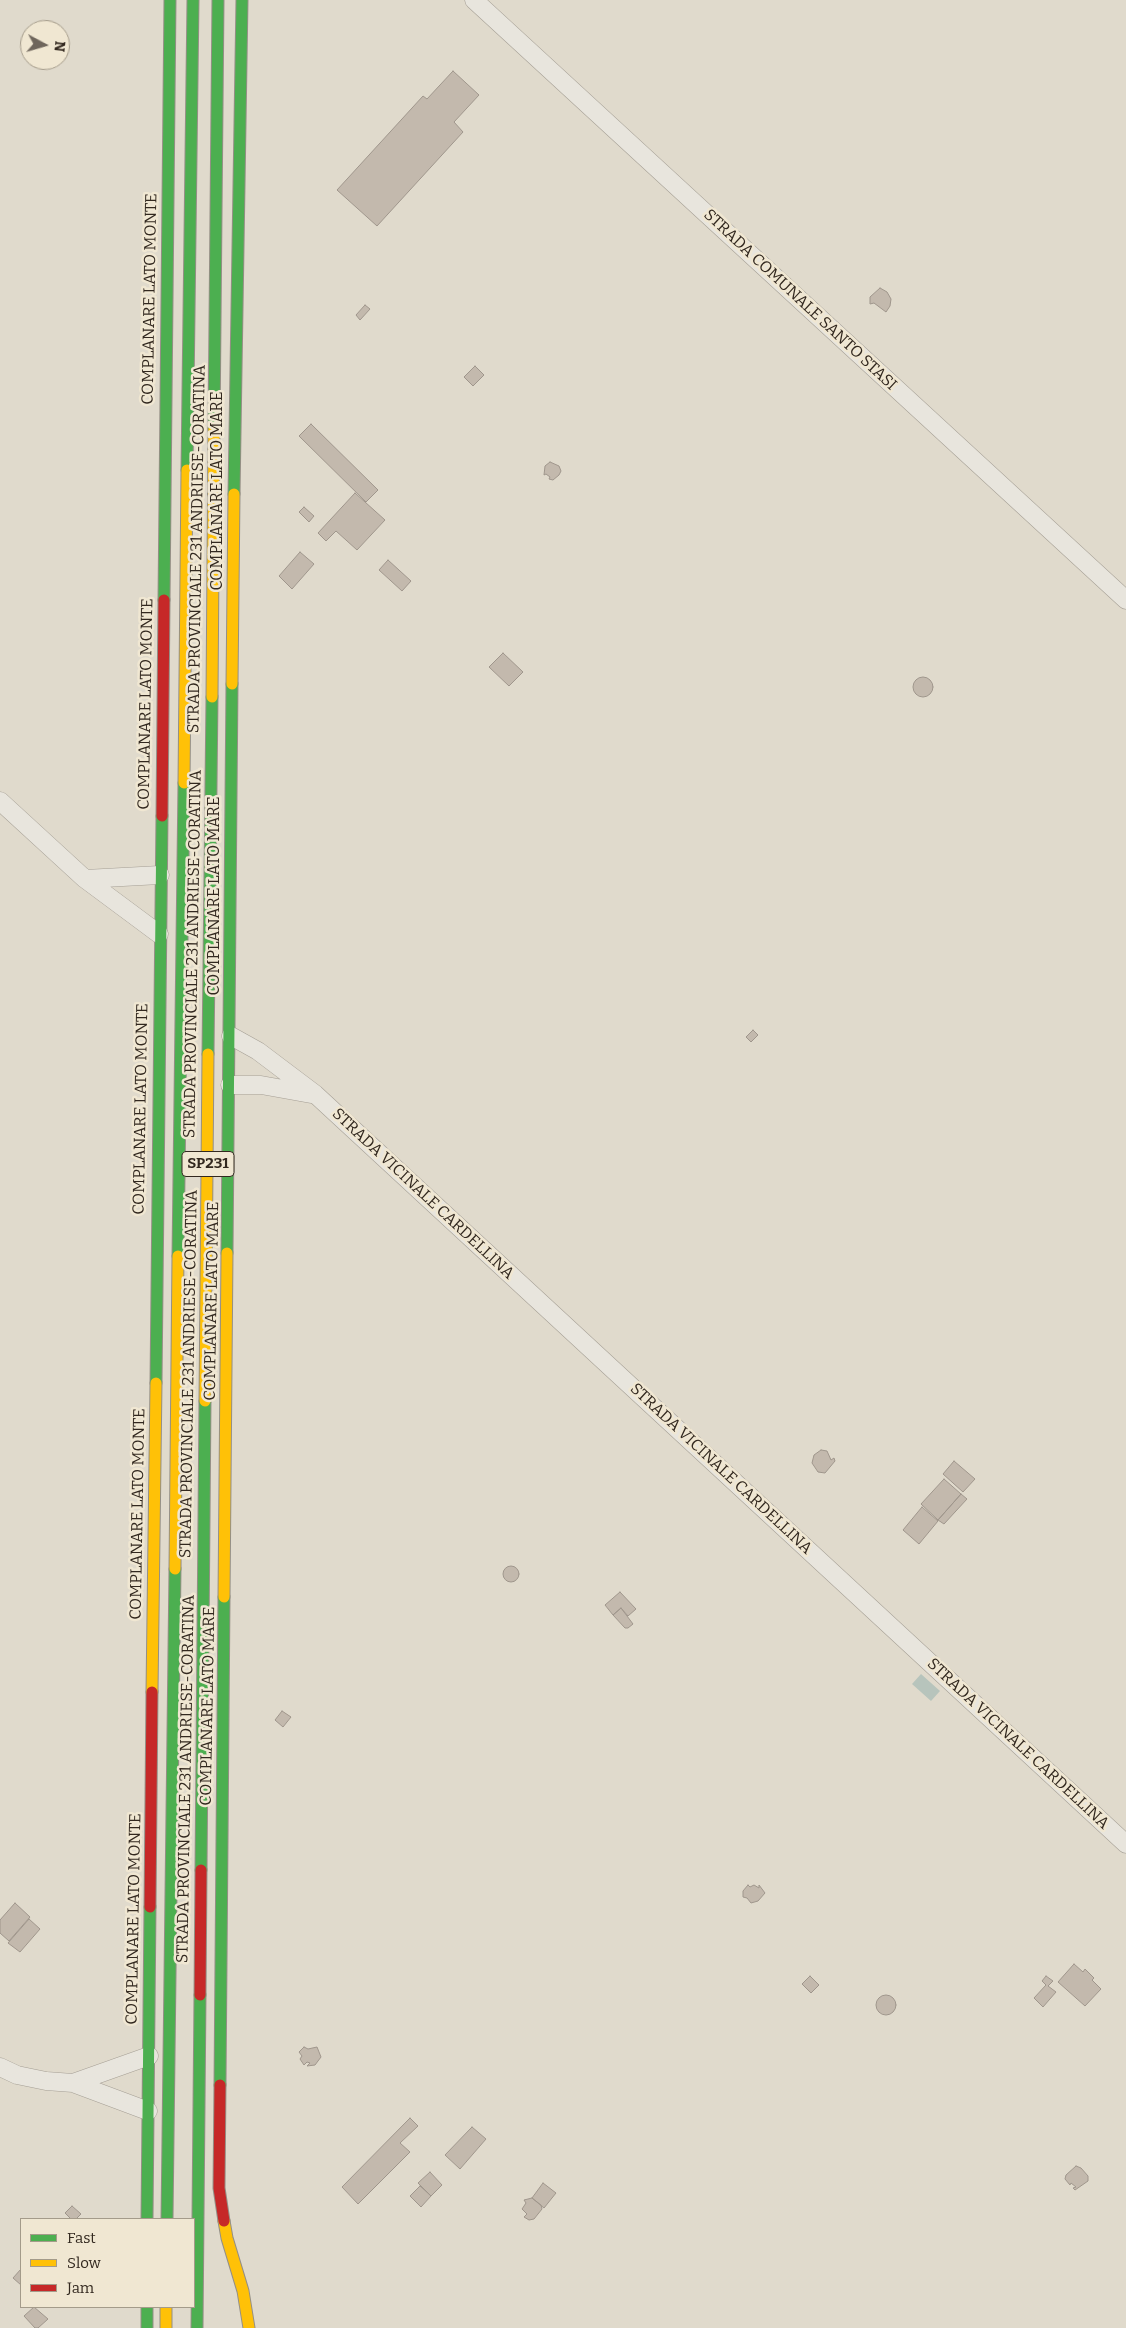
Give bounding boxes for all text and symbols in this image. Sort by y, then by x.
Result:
north arrow [20,20,70,70]
text: N [50,40,68,53]
street label: COMPLANARE LATO MONTE [139,193,161,405]
street label: STRADA COMUNALE SANTO STASI [699,205,901,395]
street label: STRADA PROVINCIALE 231 ANDRIESE-CORATINA [184,365,210,733]
street label: COMPLANARE LATO MARE [208,391,228,591]
street label: COMPLANARE LATO MONTE [135,598,157,810]
street label: STRADA PROVINCIALE 231 ANDRIESE-CORATINA [180,770,206,1138]
street label: COMPLANARE LATO MARE [205,796,225,996]
street label: COMPLANARE LATO MONTE [130,1003,152,1215]
street label: STRADA VICINALE CARDELLINA [328,1105,518,1283]
road number: SP231 [182,1152,234,1176]
street label: STRADA PROVINCIALE 231 ANDRIESE-CORATINA [176,1190,202,1558]
street label: COMPLANARE LATO MARE [201,1201,223,1401]
street label: STRADA VICINALE CARDELLINA [626,1380,816,1558]
street label: COMPLANARE LATO MONTE [127,1408,149,1620]
street label: STRADA PROVINCIALE 231 ANDRIESE-CORATINA [173,1595,199,1963]
street label: COMPLANARE LATO MARE [197,1606,219,1806]
street label: STRADA VICINALE CARDELLINA [923,1655,1113,1833]
street label: COMPLANARE LATO MONTE [123,1813,145,2025]
legend [20,2218,195,2308]
text: Fast [67,2229,96,2247]
text: Slow [67,2254,101,2272]
text: Jam [67,2279,94,2297]

